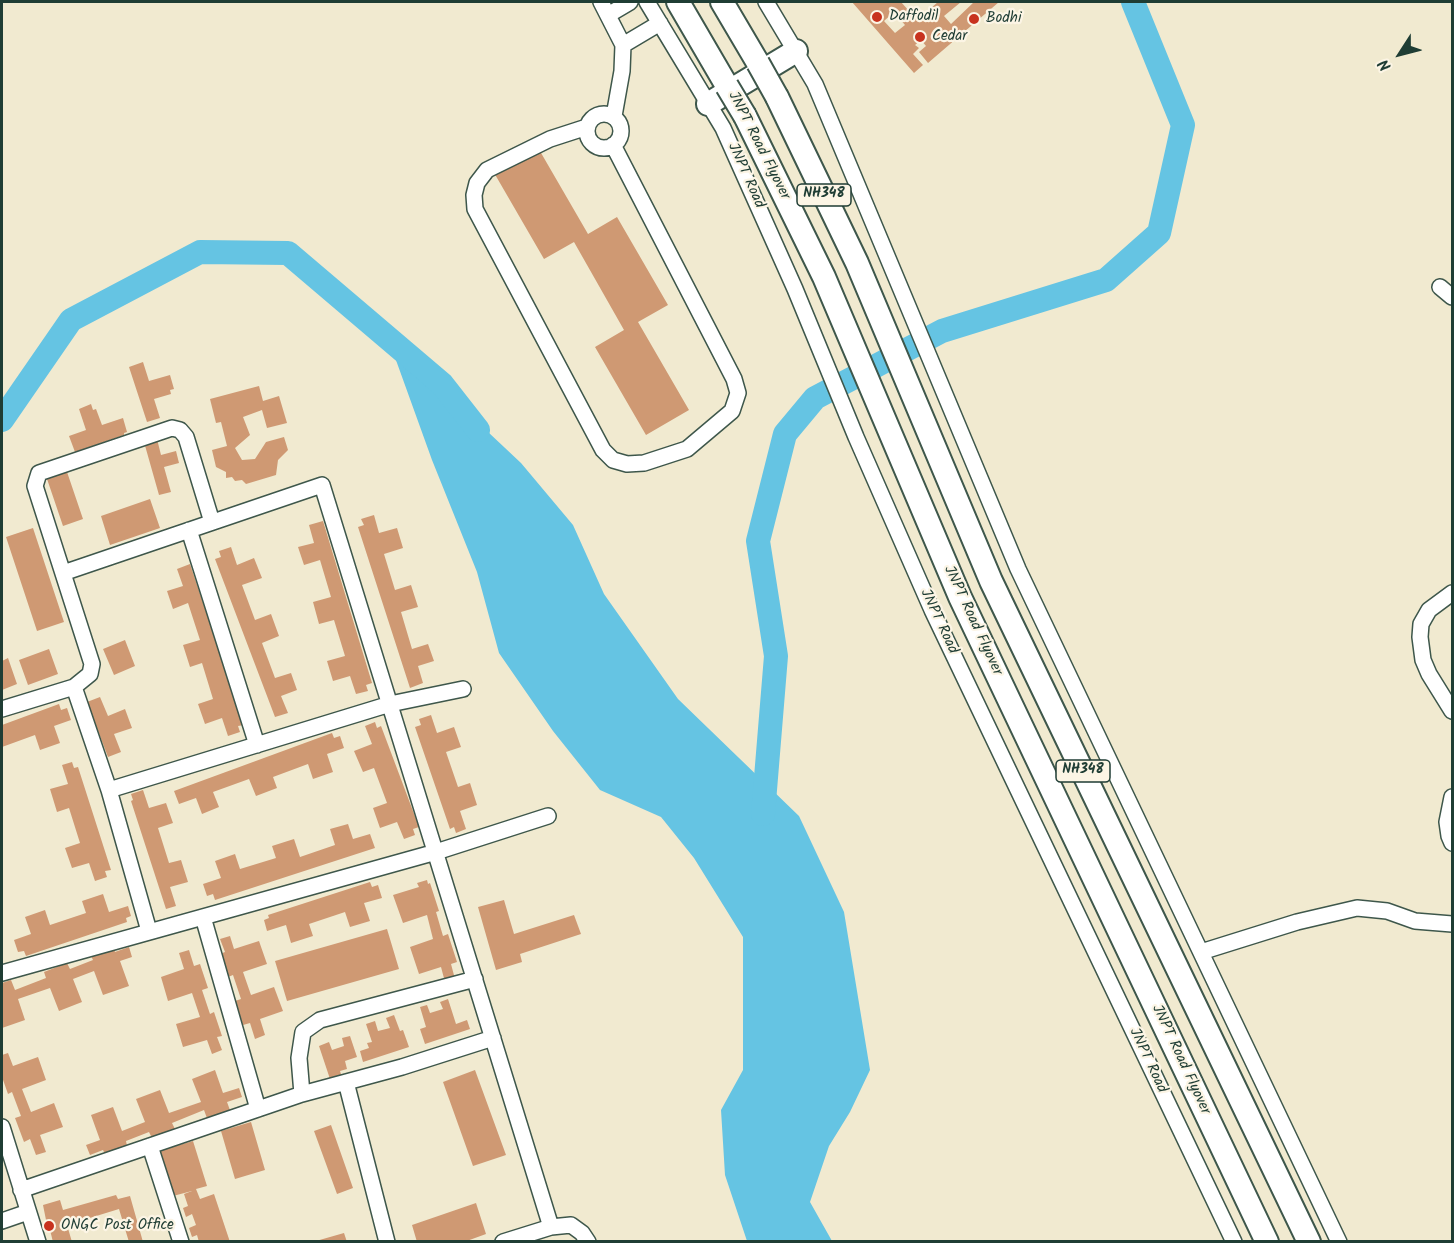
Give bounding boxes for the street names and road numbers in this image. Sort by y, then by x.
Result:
street label: JNPT Road Flyover [723,89,793,203]
street label: JNPT Road [723,141,767,211]
road number: NH348 [797,184,851,206]
street label: JNPT Road Flyover [939,563,1005,679]
street label: JNPT Road [915,587,961,657]
road number: NH348 [1056,760,1110,782]
street label: JNPT Road Flyover [1147,1002,1213,1118]
street label: JNPT Road [1124,1026,1170,1096]

